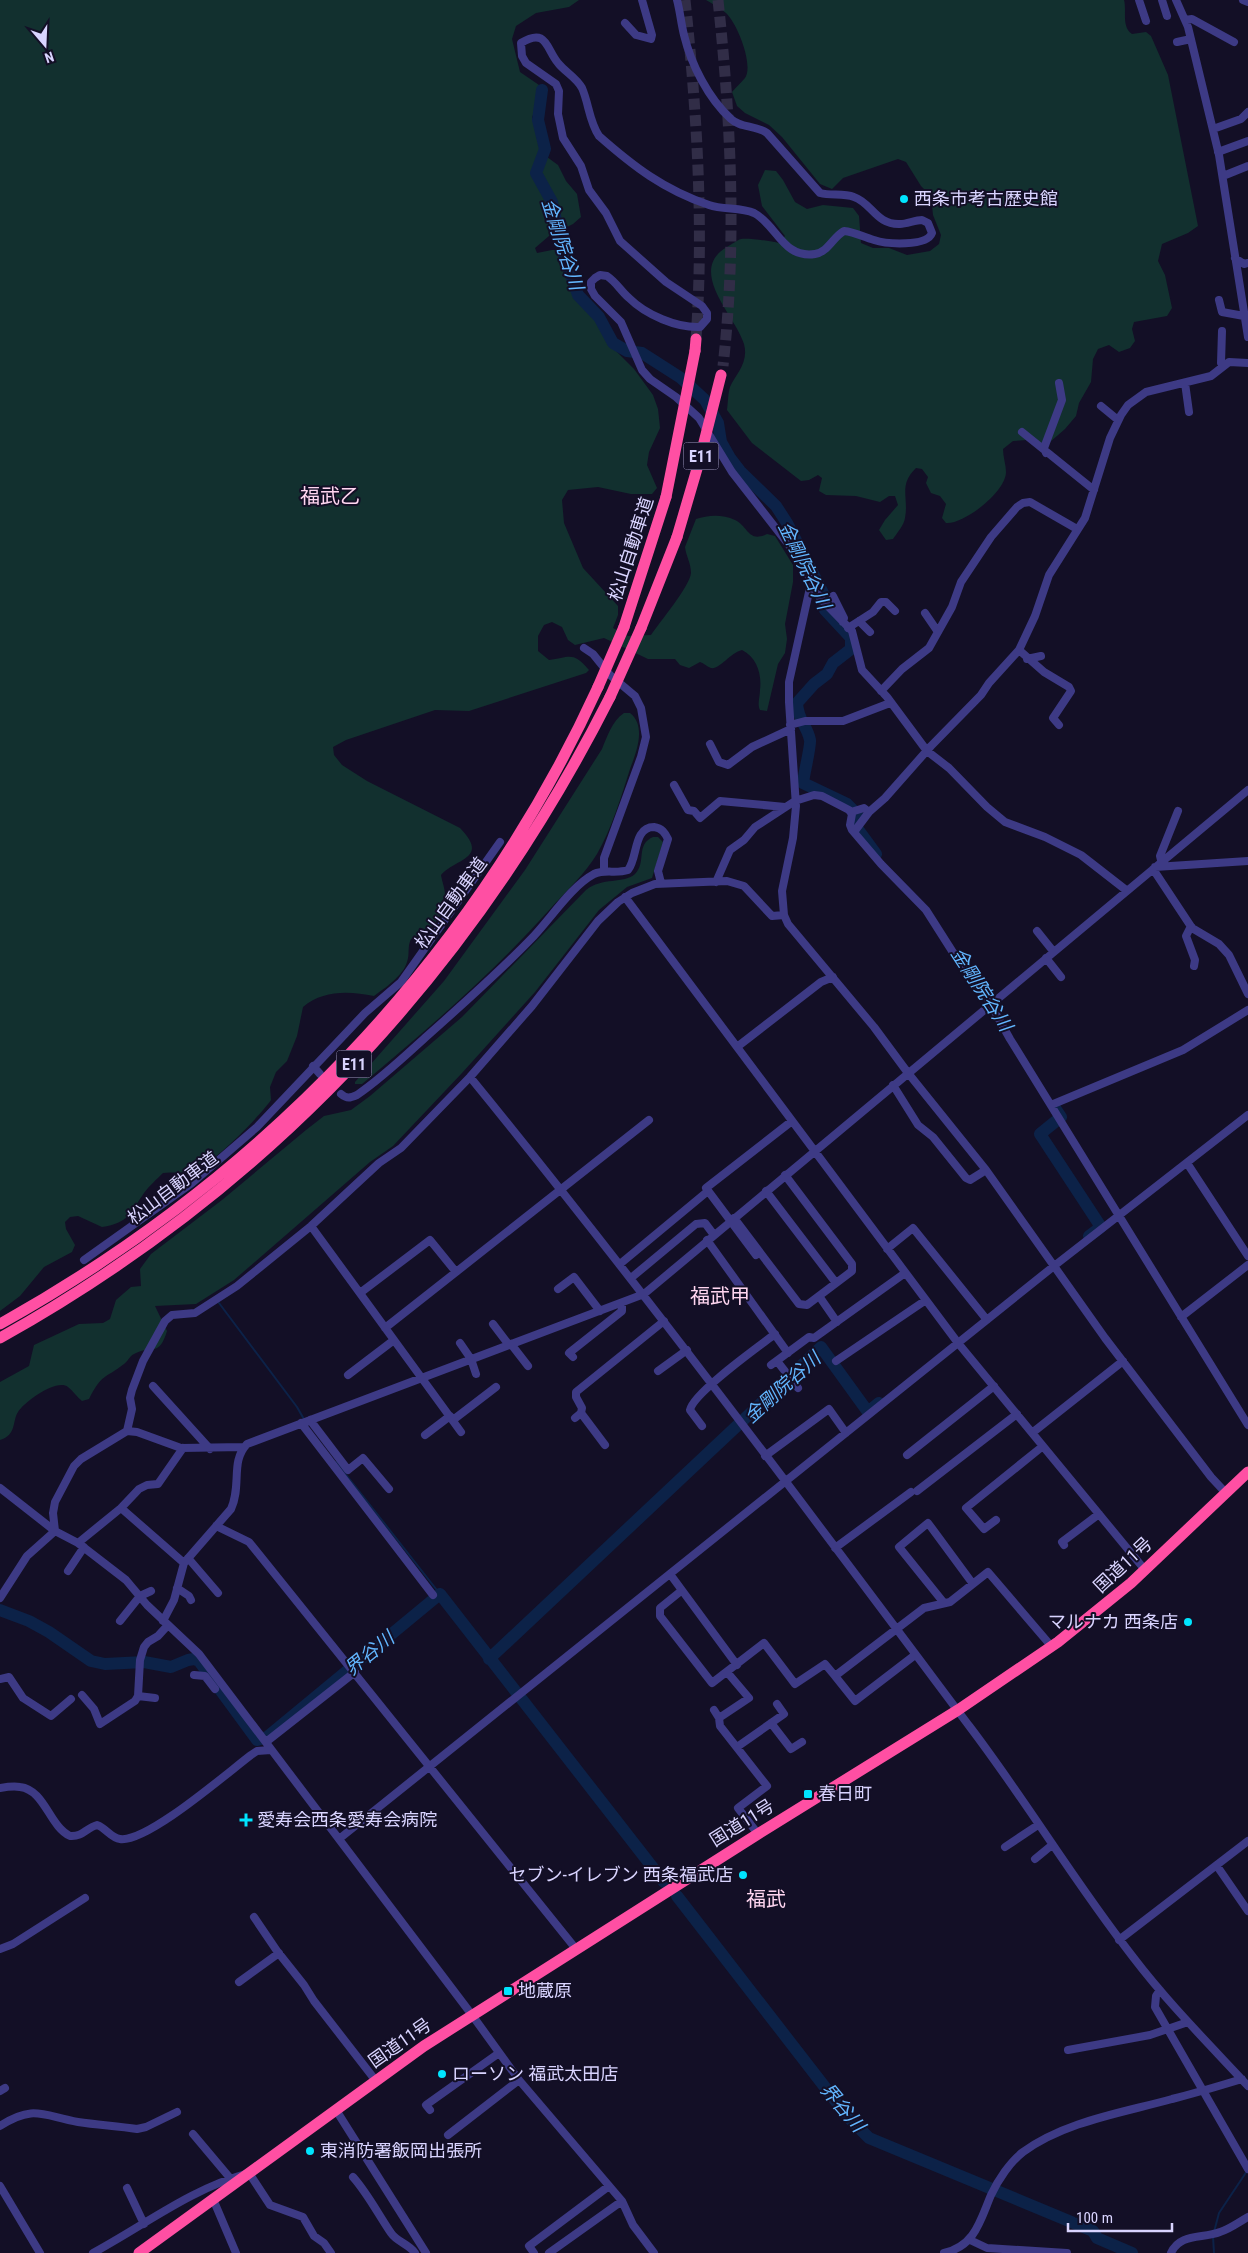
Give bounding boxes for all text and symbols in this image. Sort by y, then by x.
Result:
north arrow [20,20,70,70]
text: N [43,48,56,66]
place label: 西条市考古歴史館 [914,188,1058,209]
marker: 西条市考古歴史館 [898,193,910,205]
water label: 金剛院谷川 [537,195,589,295]
road number: E11 [684,442,718,470]
district label: 福武乙 [300,484,360,508]
street label: 松山自動車道 [604,494,657,603]
water label: 金剛院谷川 [773,517,837,615]
street label: 松山自動車道 [410,853,491,953]
water label: 金剛院谷川 [946,943,1018,1037]
road number: E11 [336,1050,372,1078]
street label: 松山自動車道 [123,1147,222,1228]
district label: 福武甲 [690,1284,750,1308]
water label: 金剛院谷川 [739,1346,827,1428]
street label: 国道11号 [1089,1532,1156,1597]
place label: マルナカ 西条店 [1048,1611,1178,1632]
marker: マルナカ 西条店 [1182,1616,1194,1628]
water label: 界谷川 [340,1625,400,1680]
place label: 春日町 [818,1783,872,1804]
marker: 春日町 [802,1788,814,1800]
street label: 国道11号 [706,1795,778,1850]
place label: 愛寿会西条愛寿会病院 [257,1809,437,1830]
marker: 愛寿会西条愛寿会病院 [239,1813,253,1827]
place label: セブン-イレブン 西条福武店 [508,1864,733,1885]
marker: セブン-イレブン 西条福武店 [737,1869,749,1881]
district label: 福武 [746,1887,786,1911]
place label: 地蔵原 [518,1980,572,2001]
marker: 地蔵原 [502,1985,514,1997]
street label: 国道11号 [364,2013,435,2072]
place label: ローソン 福武太田店 [452,2063,618,2084]
marker: ローソン 福武太田店 [436,2068,448,2080]
water label: 界谷川 [815,2078,871,2138]
place label: 東消防署飯岡出張所 [320,2140,482,2161]
marker: 東消防署飯岡出張所 [304,2145,316,2157]
scale bar [1068,2200,1172,2232]
text: 100 m [1076,2209,1113,2227]

